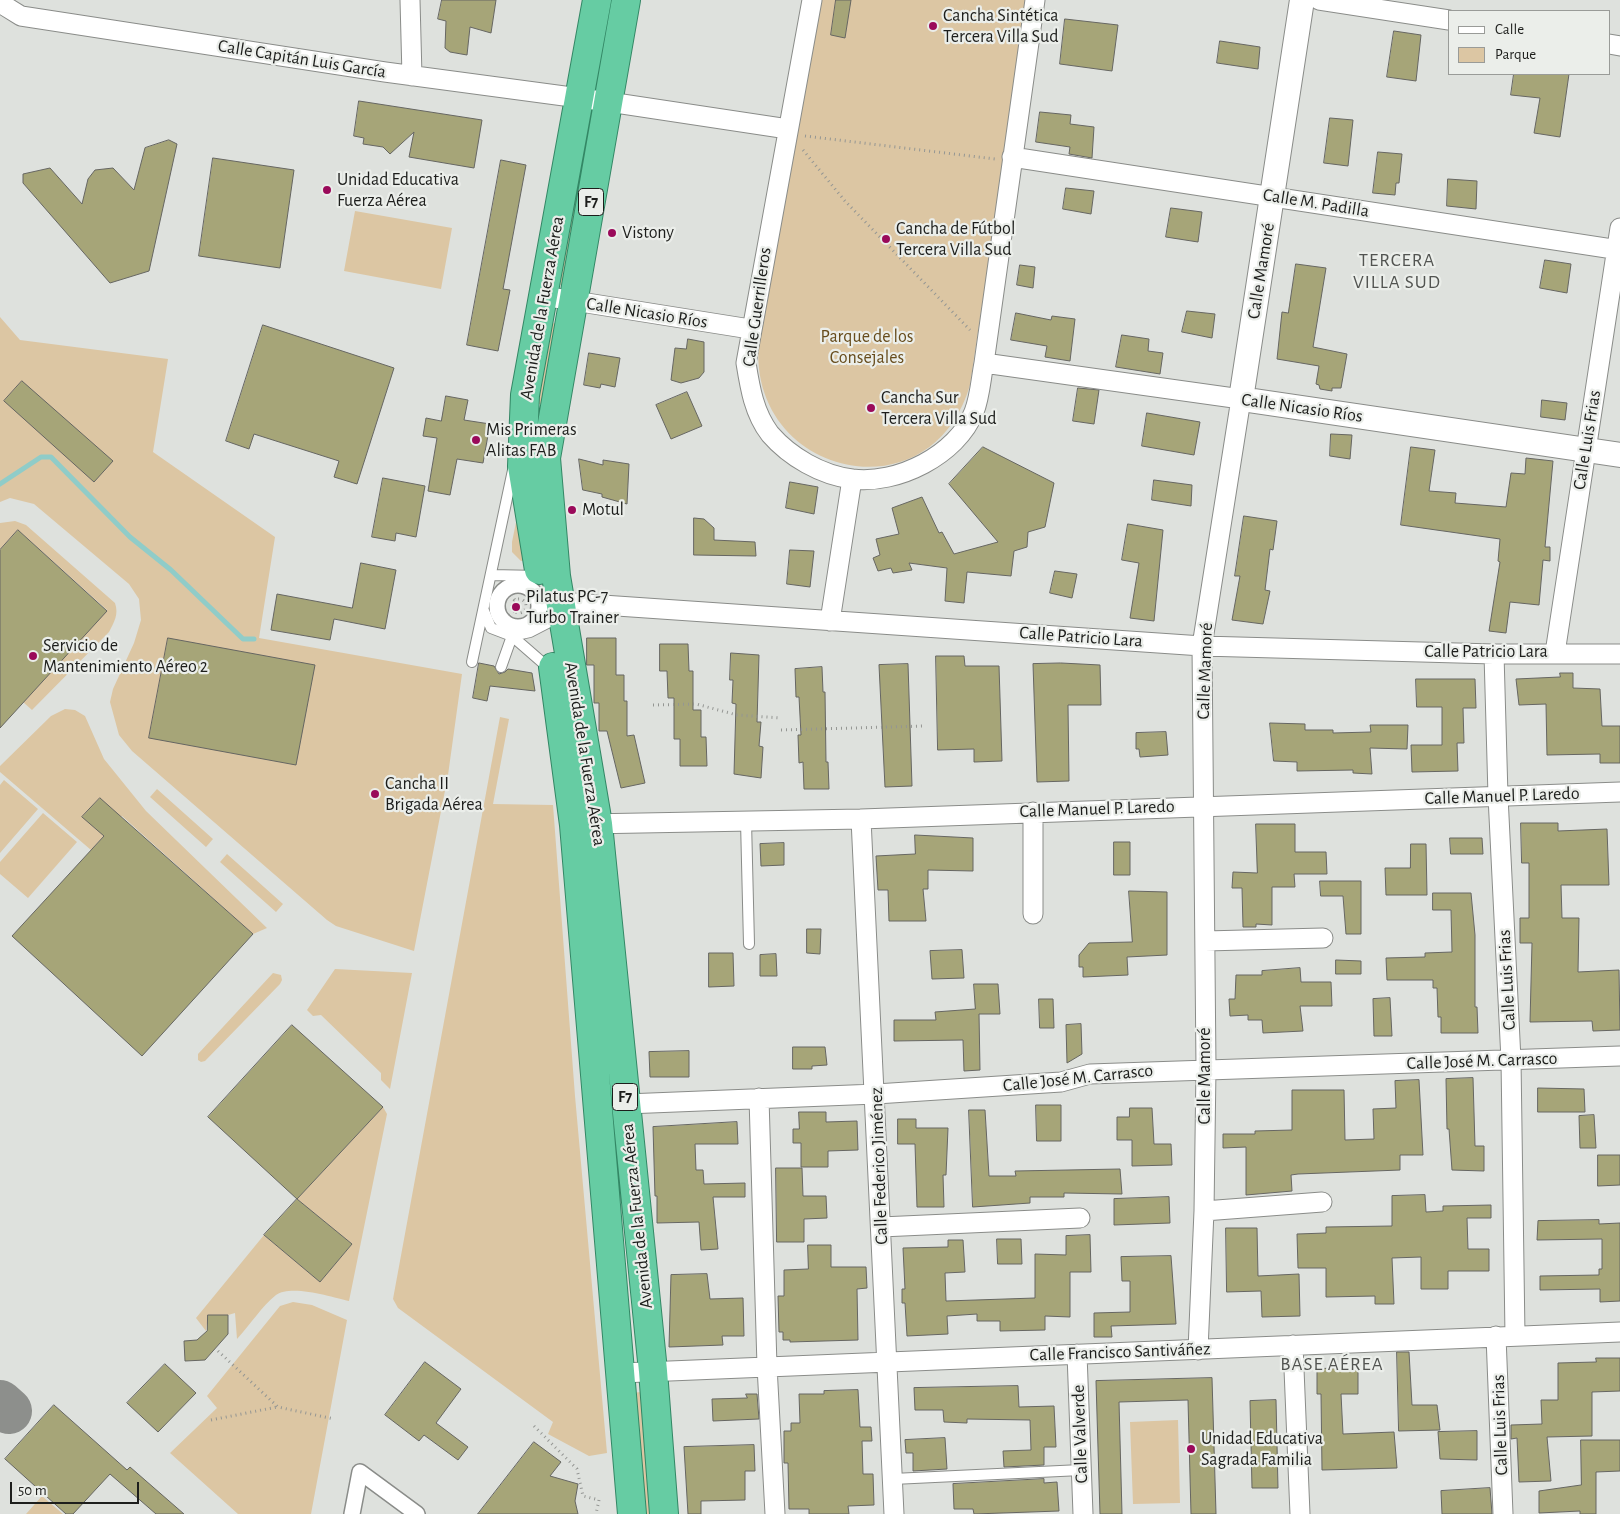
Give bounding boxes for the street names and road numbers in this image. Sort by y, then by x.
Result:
street label: Calle Capitán Luis García [216,35,388,83]
street label: Calle M. Padilla [1261,184,1371,222]
road number: F7 [578,188,604,216]
street label: Avenida de la Fuerza Aérea [515,215,569,401]
street label: Calle Mamoré [1243,221,1279,321]
street label: Calle Guerrilleros [738,246,776,368]
street label: Calle Nicasio Ríos [585,293,709,333]
street label: Calle Nicasio Ríos [1240,389,1364,427]
street label: Calle Luis Frias [1568,389,1606,491]
street label: Calle Patricio Lara [1019,622,1143,652]
street label: Calle Mamoré [1193,622,1217,720]
street label: Calle Patricio Lara [1424,641,1548,663]
street label: Avenida de la Fuerza Aérea [560,660,610,848]
street label: Calle Manuel P. Laredo [1424,782,1580,810]
street label: Calle Manuel P. Laredo [1019,795,1175,823]
street label: Calle Luis Frias [1494,929,1520,1031]
street label: Calle Mamoré [1194,1027,1216,1125]
street label: Calle José M. Carrasco [1406,1048,1558,1074]
street label: Calle José M. Carrasco [1002,1059,1154,1097]
road number: F7 [612,1084,638,1110]
street label: Calle Federico Jiménez [865,1087,893,1245]
street label: Avenida de la Fuerza Aérea [617,1122,657,1310]
street label: Calle Francisco Santiváñez [1029,1338,1211,1366]
street label: Calle Luis Frias [1487,1374,1513,1476]
street label: Calle Valverde [1067,1384,1093,1484]

